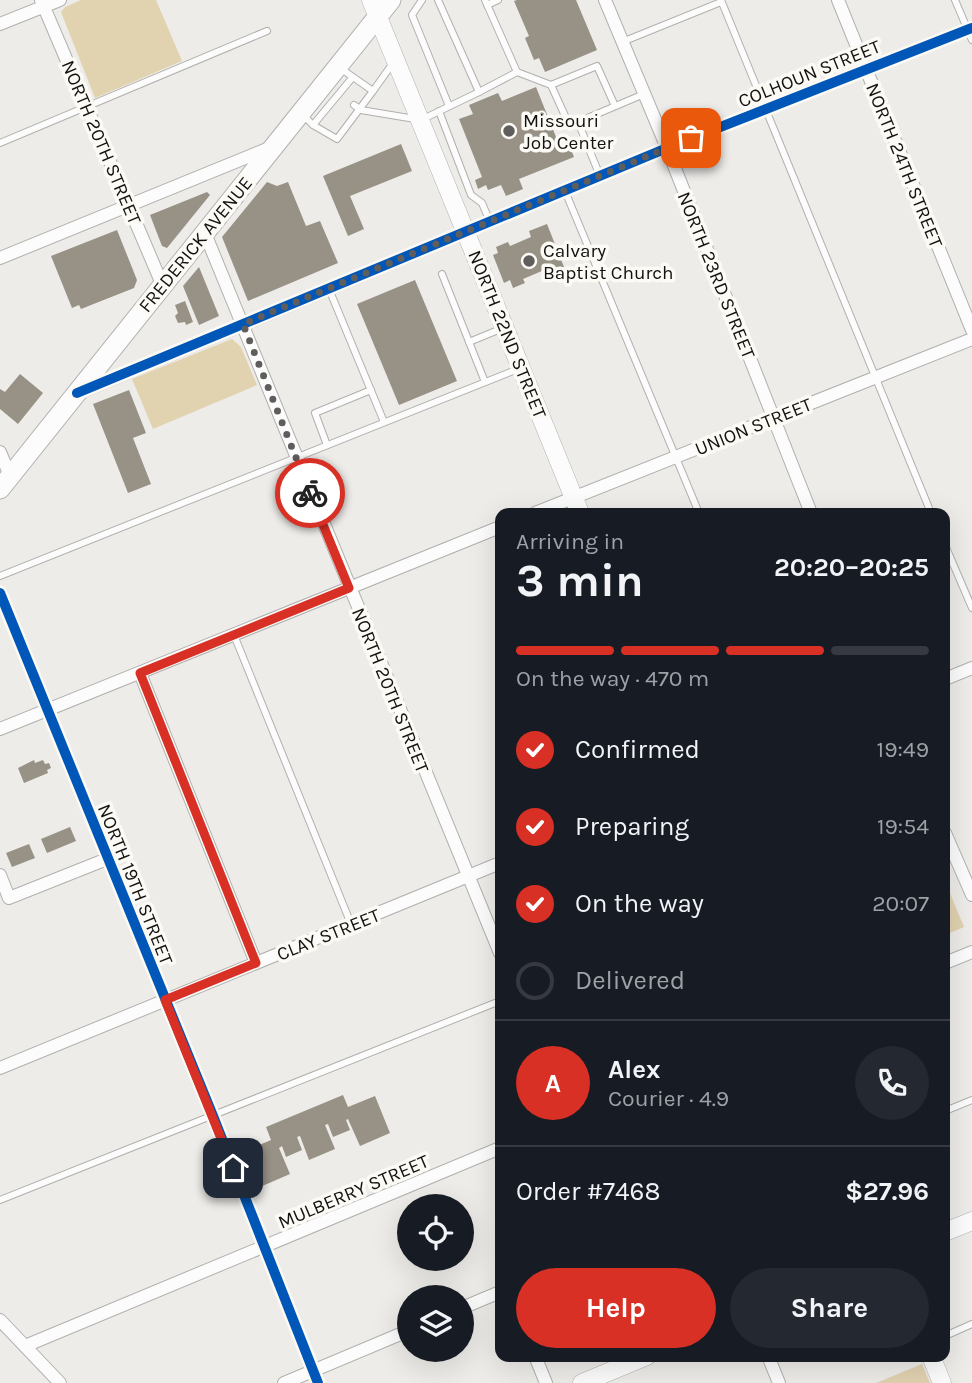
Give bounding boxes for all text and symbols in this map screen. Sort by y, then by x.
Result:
street label: COLHOUN STREET [735,35,884,112]
street label: NORTH 20TH STREET [57,57,146,228]
street label: NORTH 24TH STREET [861,80,947,251]
pin [661,108,721,168]
place label: Missouri Job Center [523,110,614,154]
icon: bag [672,119,710,157]
marker: Missouri Job Center [501,123,517,139]
street label: FREDERICK AVENUE [134,172,257,317]
street label: NORTH 23RD STREET [673,189,760,362]
place label: Calvary Baptist Church [543,240,674,284]
street label: NORTH 22ND STREET [463,247,551,422]
marker: Calvary Baptist Church [521,253,537,269]
street label: UNION STREET [692,393,815,460]
courier [275,458,345,528]
icon: bike [291,474,329,512]
text: Arriving in [516,528,624,555]
text: 20:20–20:25 [774,552,929,583]
text: 3 min [516,554,644,608]
street label: NORTH 20TH STREET [347,605,433,777]
text: On the way · 470 m [516,665,709,692]
icon: check [516,731,554,769]
text: Confirmed [575,734,700,765]
text: 19:49 [877,736,929,763]
street label: NORTH 19TH STREET [93,801,178,968]
icon: check [516,808,554,846]
text: Preparing [575,811,689,842]
text: 19:54 [877,813,929,840]
icon: check [516,885,554,923]
text: On the way [575,888,704,919]
text: 20:07 [872,890,929,917]
street label: CLAY STREET [274,904,384,966]
text: Delivered [575,965,685,996]
button: phone [855,1046,929,1120]
text: Alex [608,1054,660,1085]
text: A [545,1068,561,1099]
text: Courier · 4.9 [608,1085,729,1112]
pin [203,1138,263,1198]
icon: home [214,1149,252,1187]
street label: MULBERRY STREET [275,1150,433,1234]
text: Order #7468 [516,1176,660,1207]
text: $27.96 [845,1176,929,1207]
map controls [397,1194,474,1362]
button: locate [397,1194,474,1271]
button: Help [516,1268,716,1348]
button: Share [730,1268,929,1348]
button: layers [397,1285,474,1362]

